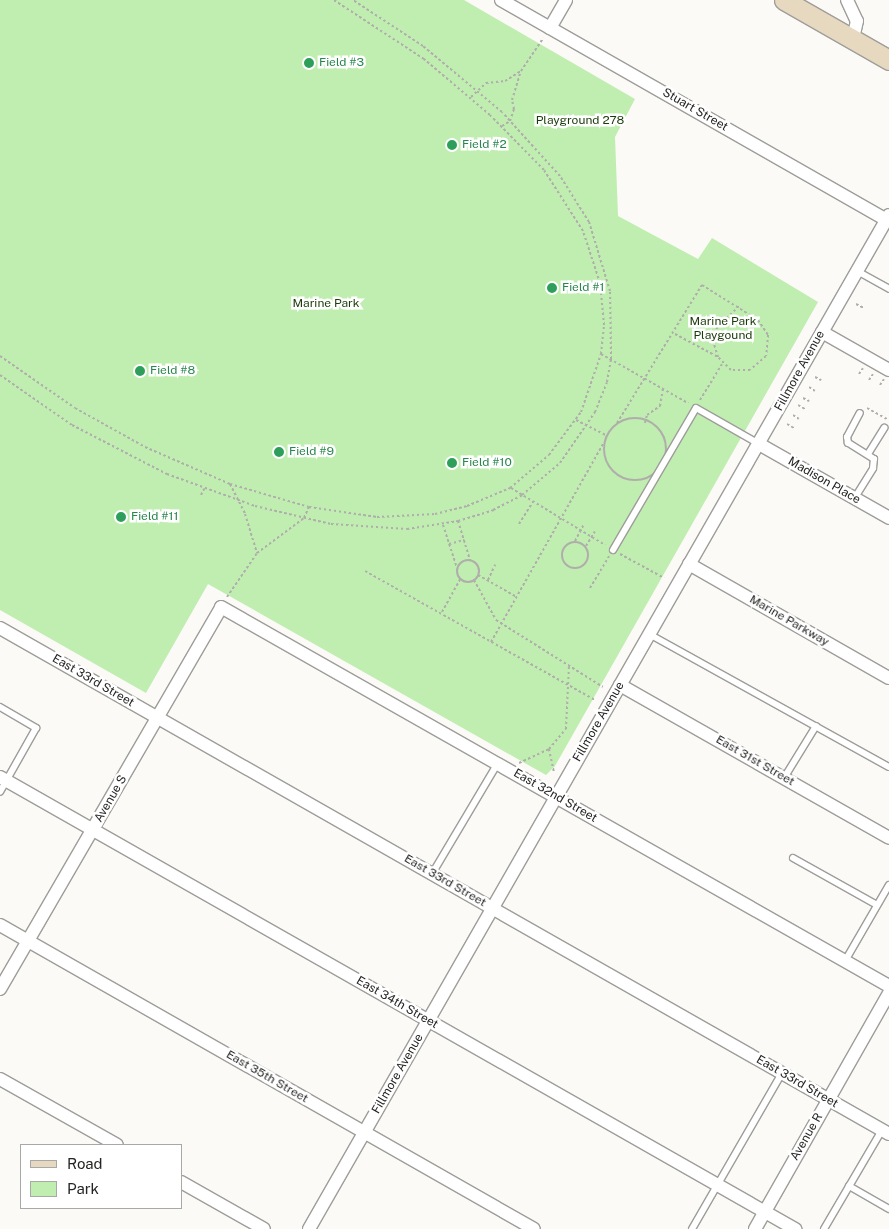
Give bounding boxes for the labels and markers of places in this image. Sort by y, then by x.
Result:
place label: Field #3 [319,56,364,70]
marker: Field #3 [303,57,315,69]
place label: Field #2 [462,138,507,152]
marker: Field #2 [446,139,458,151]
place label: Field #1 [562,281,604,295]
marker: Field #1 [546,282,558,294]
place label: Field #8 [150,364,195,378]
marker: Field #8 [134,365,146,377]
place label: Field #9 [289,445,334,459]
marker: Field #9 [273,446,285,458]
place label: Field #10 [462,456,512,470]
marker: Field #10 [446,457,458,469]
place label: Field #11 [131,510,178,524]
marker: Field #11 [115,511,127,523]

